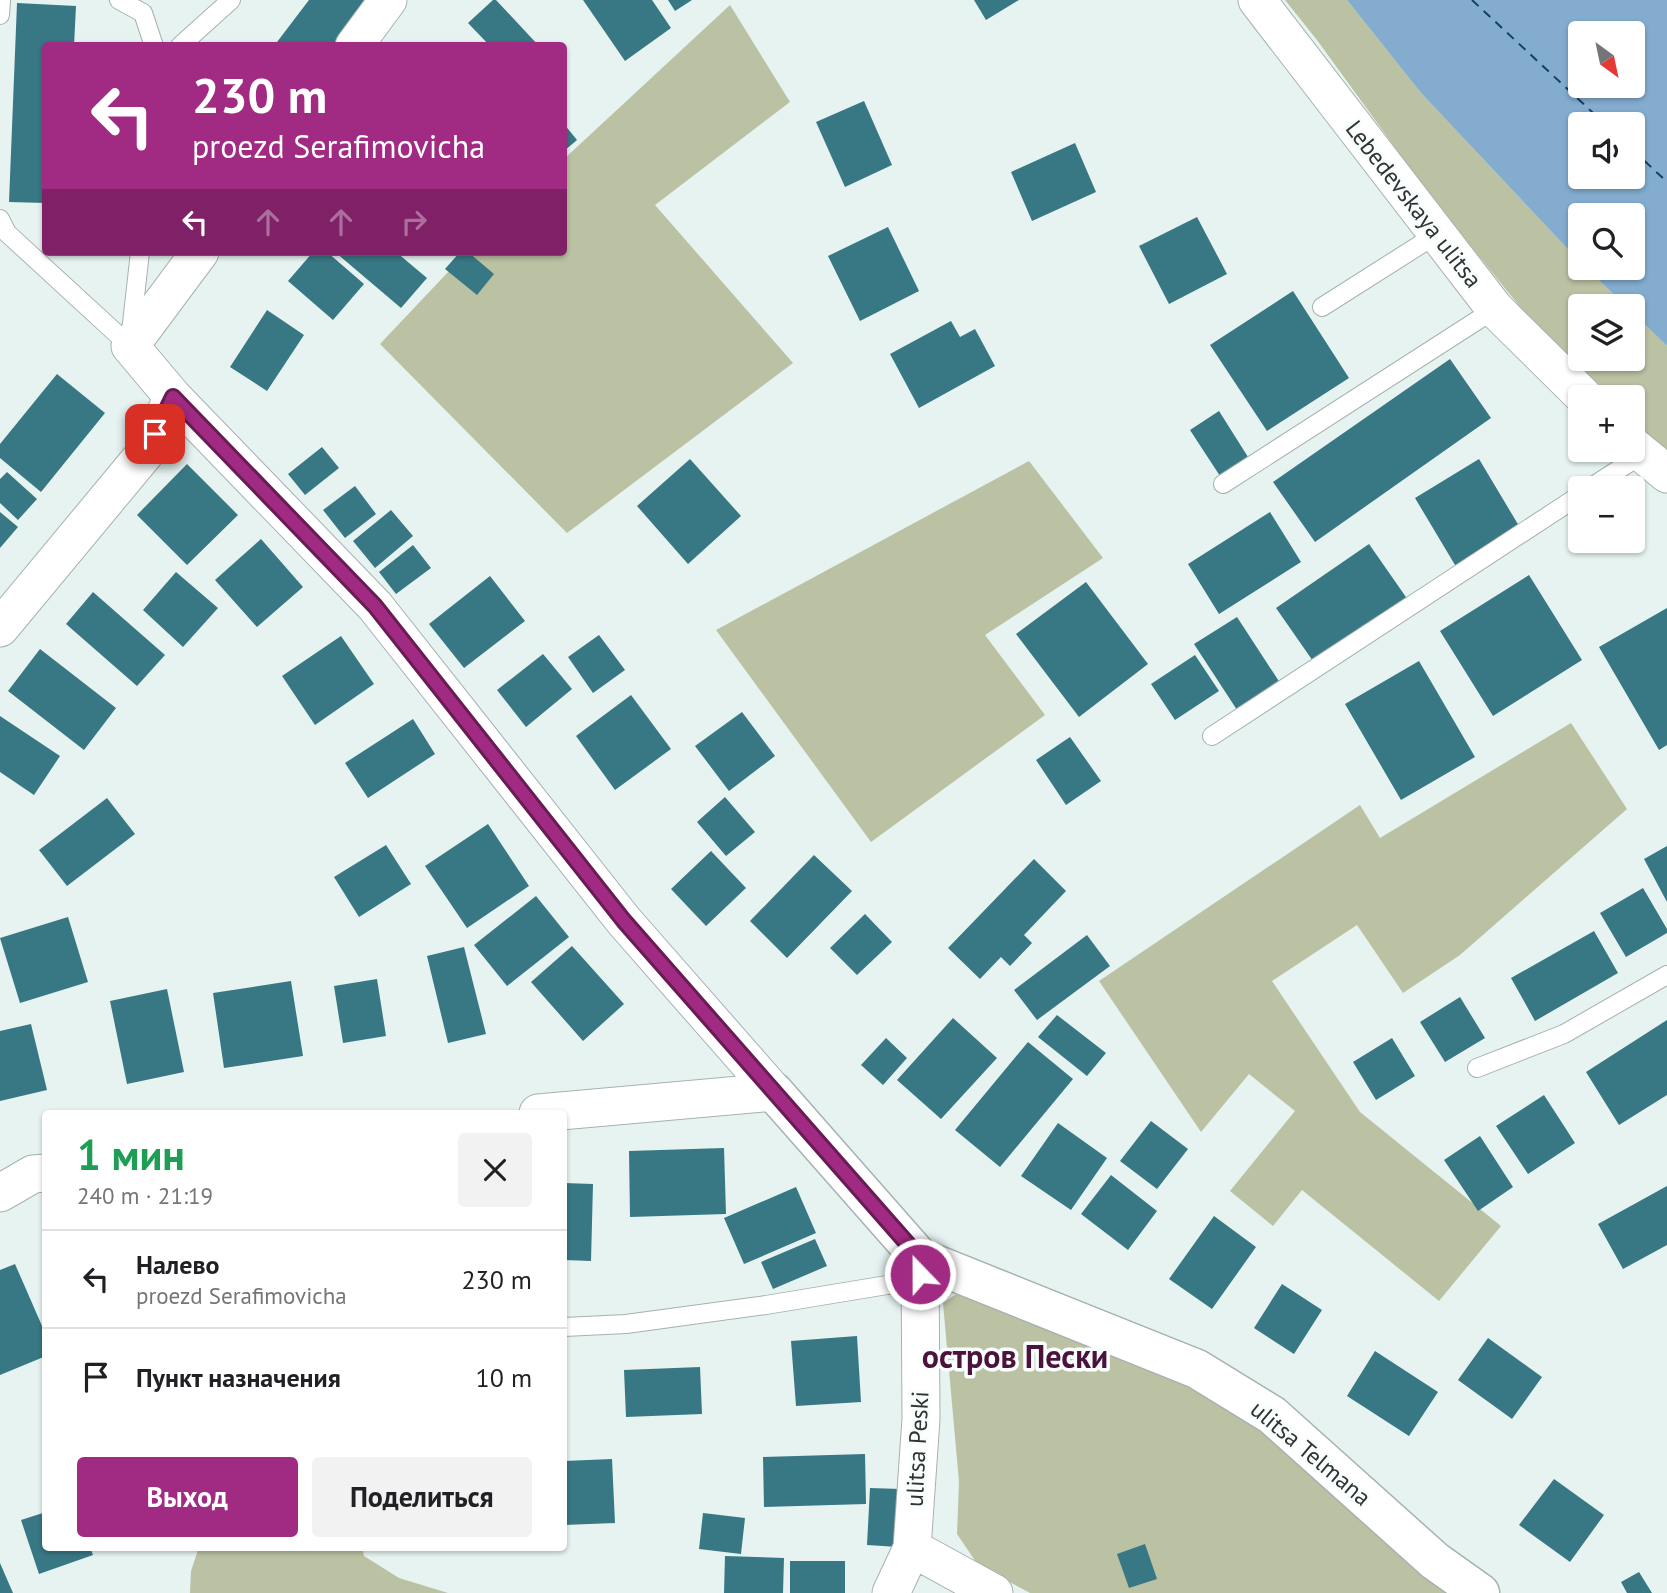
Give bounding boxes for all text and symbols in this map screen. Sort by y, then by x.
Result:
north arrow [1568,21,1645,98]
map controls [1568,21,1645,553]
text: 230 m [192,63,327,127]
icon: left [77,70,168,161]
button: sound [1568,112,1645,189]
street label: Lebedevskaya ulitsa [1339,114,1489,294]
text: proezd Serafimovicha [192,125,485,167]
icon: left [176,203,214,241]
icon: ahead [249,203,287,241]
icon: ahead [322,203,360,241]
icon: right [395,203,433,241]
button: search [1568,203,1645,280]
button: layers [1568,294,1645,371]
button: + [1568,385,1645,462]
pin [125,404,185,464]
icon: arrive [136,415,174,453]
button: − [1568,476,1645,553]
text: 1 мин [77,1127,185,1182]
button: close [458,1133,532,1207]
text: 240 m · 21:19 [77,1181,213,1210]
position arrow [883,1237,957,1311]
text: Налево [136,1248,220,1281]
icon: left [77,1260,115,1298]
text: 230 m [461,1263,532,1296]
text: proezd Serafimovicha [136,1281,347,1310]
district label: остров Пески [922,1335,1108,1377]
icon: arrive [77,1358,115,1396]
text: Пункт назначения [136,1361,341,1394]
text: 10 m [476,1361,532,1394]
street label: ulitsa Peski [898,1390,936,1508]
street label: ulitsa Telmana [1244,1394,1378,1512]
button: Выход [77,1457,298,1537]
button: Поделиться [312,1457,532,1537]

